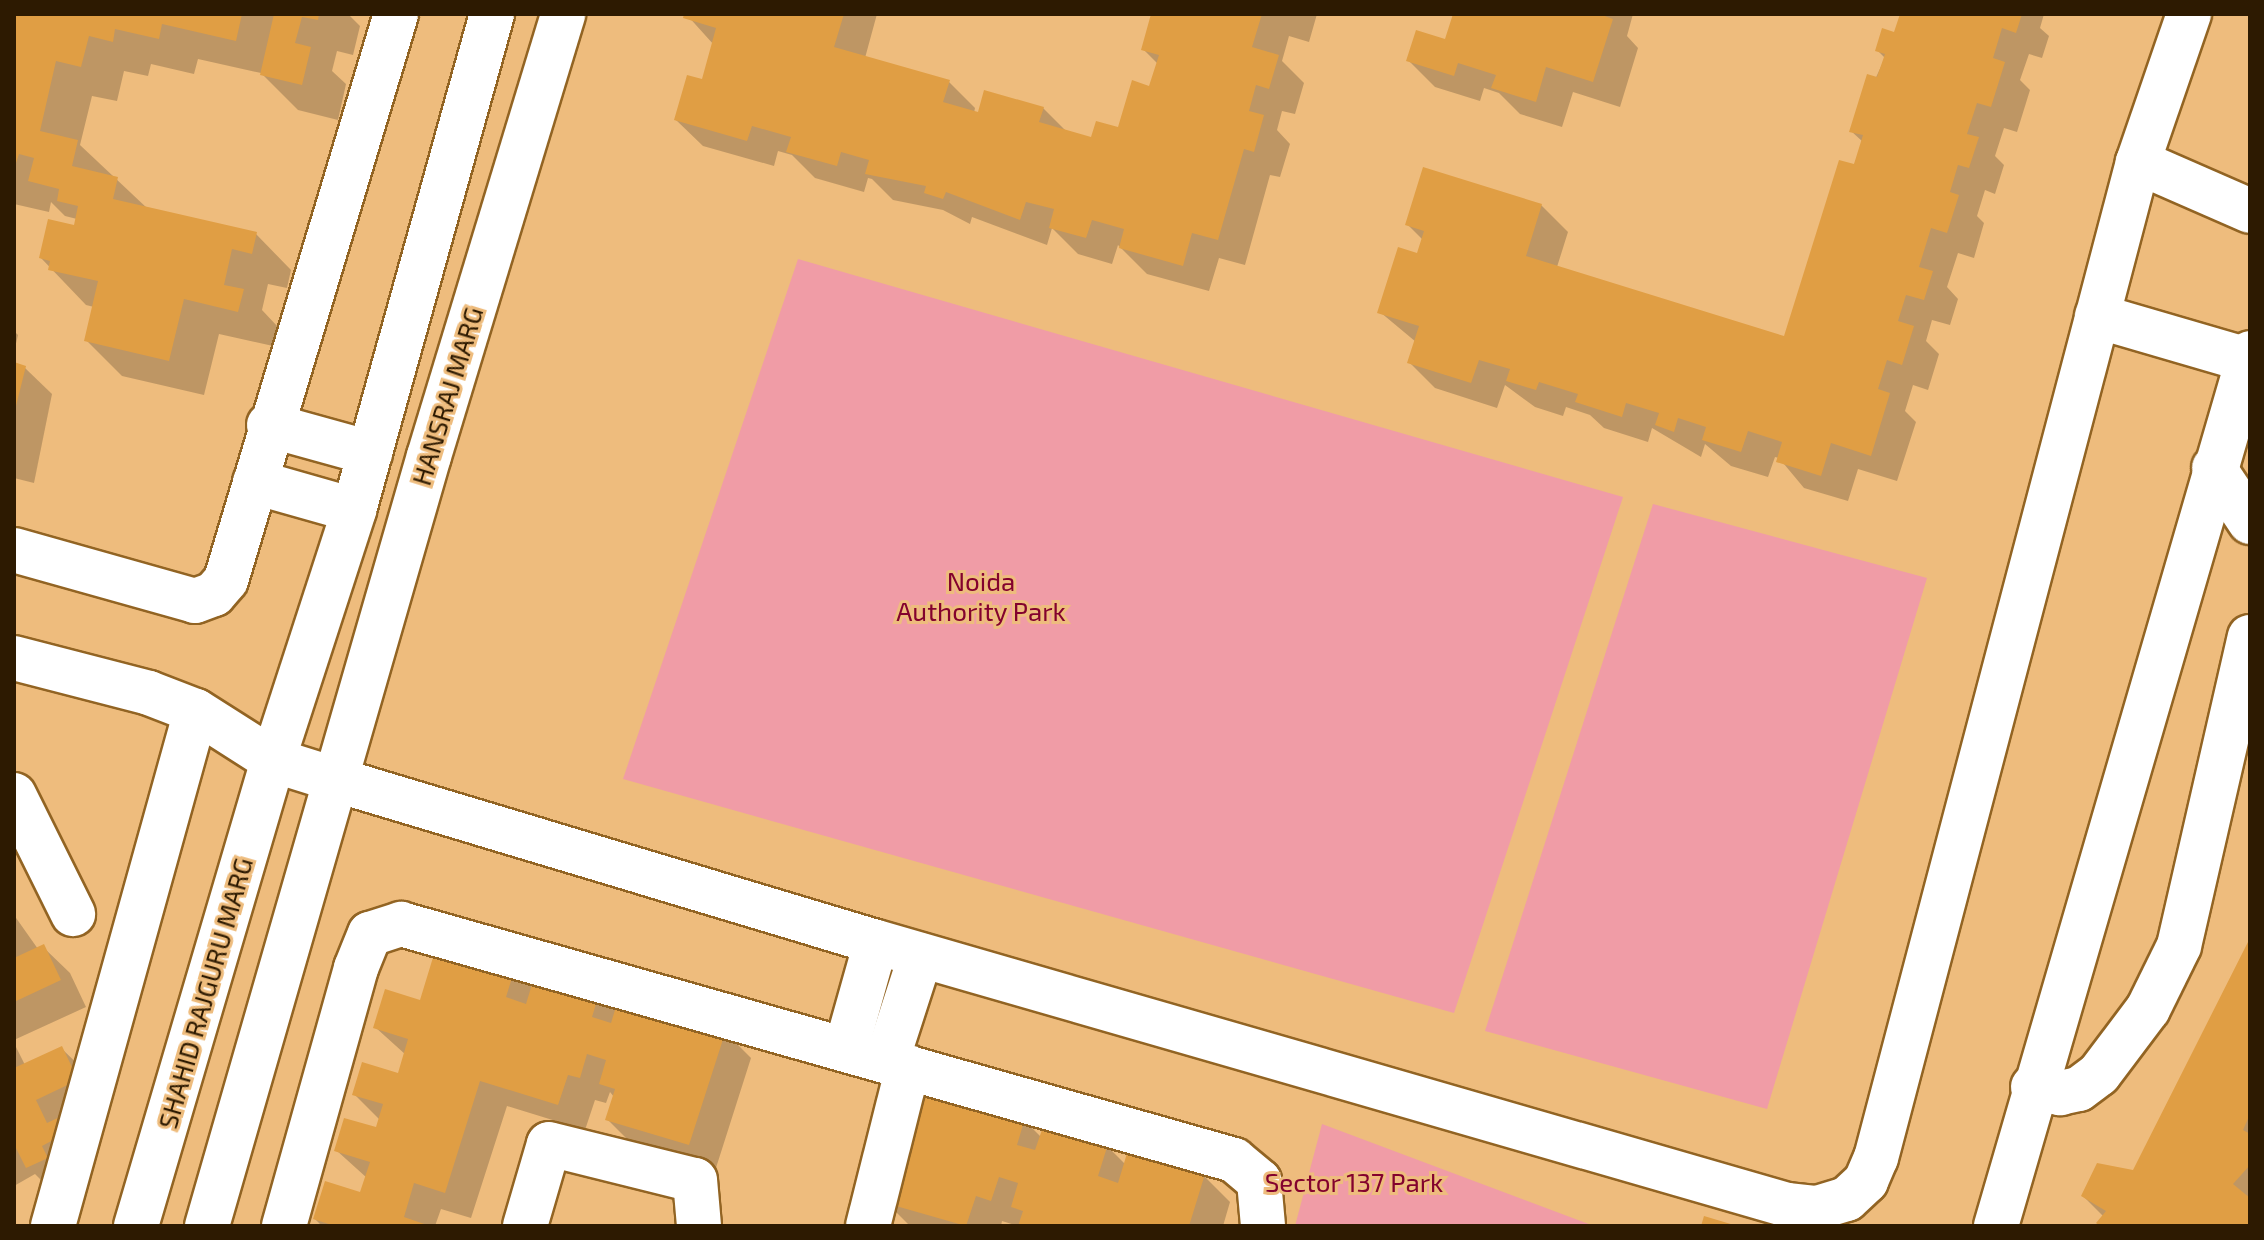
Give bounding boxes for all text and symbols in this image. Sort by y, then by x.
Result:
street label: HANSRAJ MARG [405,303,489,489]
park label: Noida Authority Park [896,565,1066,626]
street label: SHAHID RAJGURU MARG [151,854,259,1132]
park label: Sector 137 Park [1264,1166,1444,1198]

